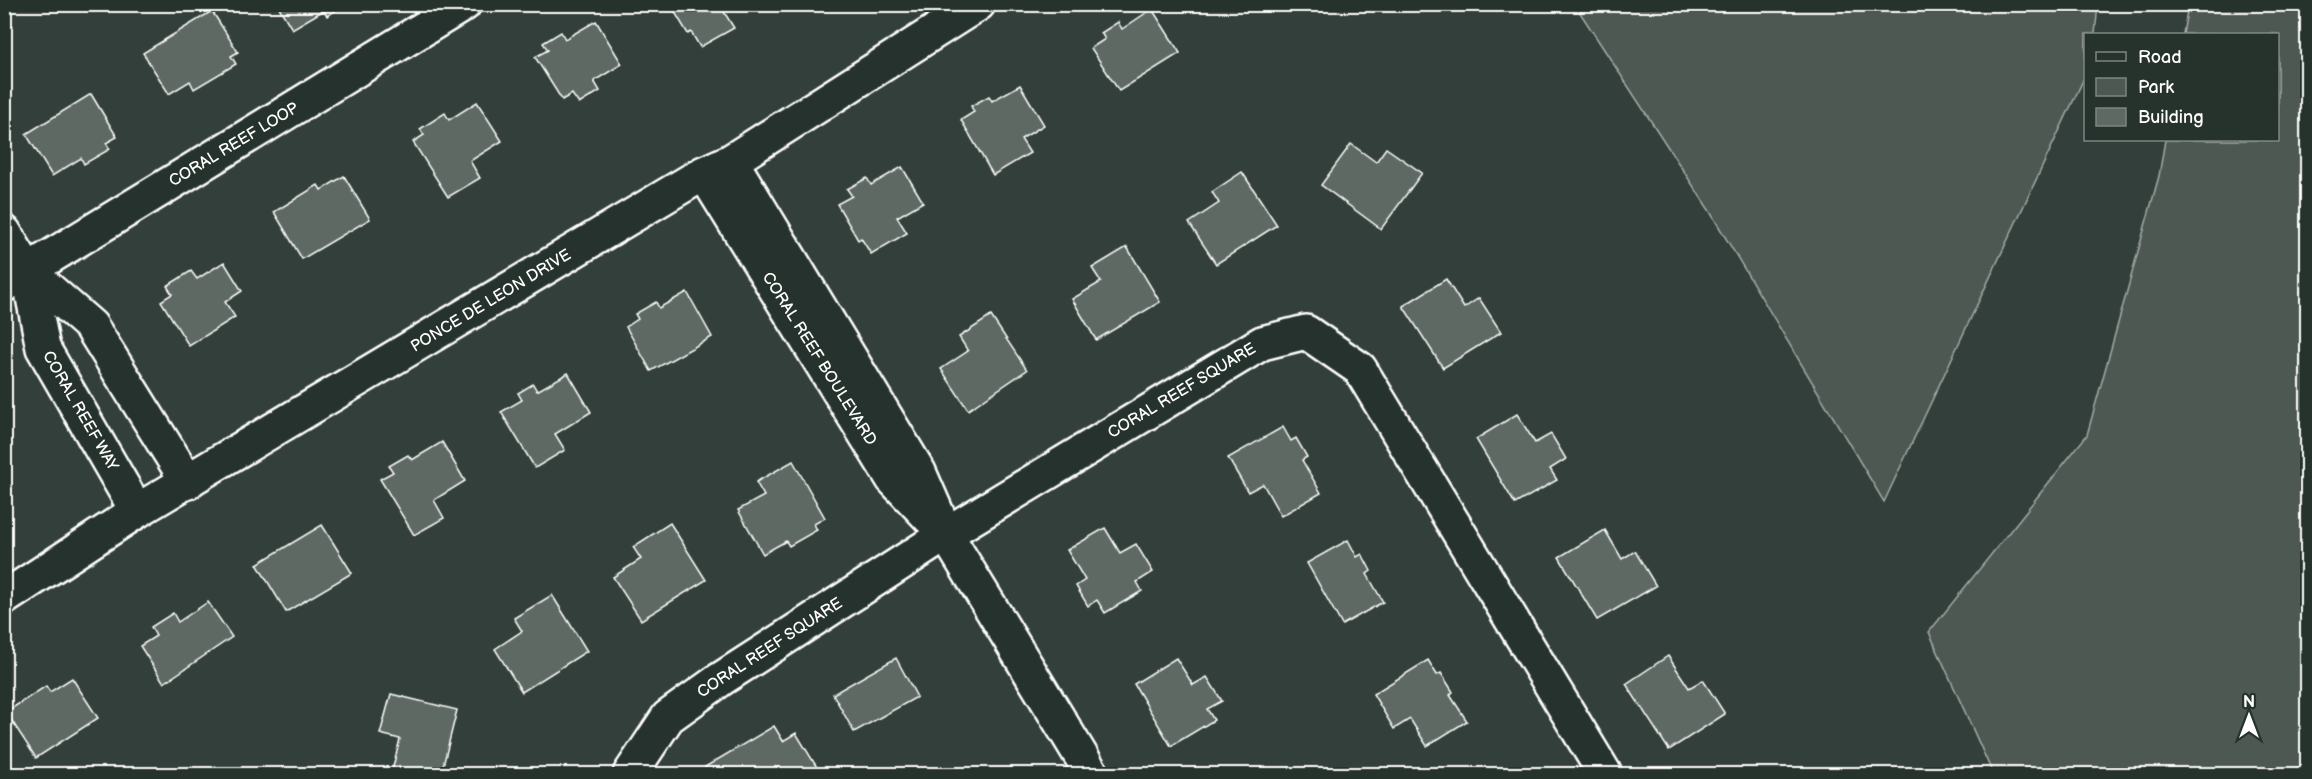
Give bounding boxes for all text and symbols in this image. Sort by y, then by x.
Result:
legend [2084,33,2279,141]
text: Road [2138,47,2182,68]
text: Park [2138,77,2174,98]
street label: CORAL REEF LOOP [166,99,302,191]
text: Building [2138,107,2204,128]
street label: PONCE DE LEON DRIVE [407,246,575,356]
street label: CORAL REEF BOULEVARD [758,269,880,449]
street label: CORAL REEF SQUARE [1105,339,1259,443]
street label: CORAL REEF WAY [38,348,122,475]
street label: CORAL REEF SQUARE [694,594,846,702]
north arrow [2219,686,2279,746]
text: N [2243,693,2255,712]

